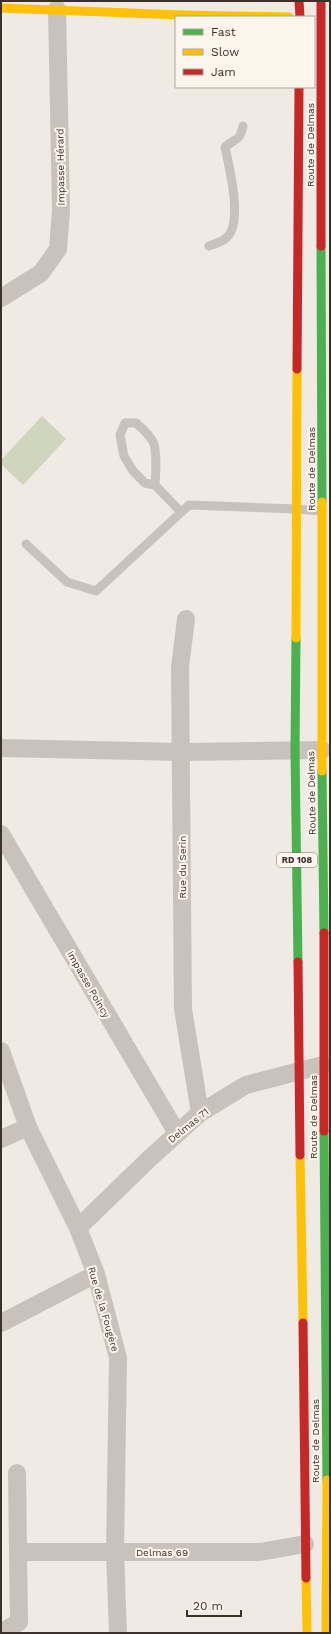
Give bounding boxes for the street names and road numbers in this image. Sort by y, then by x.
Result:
street label: Route de Delmas [305,103,316,187]
street label: Impasse Hérard [54,128,67,206]
street label: Route de Delmas [306,427,317,511]
street label: Route de Delmas [305,751,318,835]
street label: Rue du Serin [177,836,188,898]
road number: RD 108 [277,853,317,867]
street label: Impasse Poincy [65,949,113,1020]
street label: Route de Delmas [308,1075,319,1159]
street label: Delmas 71 [166,1106,211,1145]
street label: Rue de la Fougère [86,1265,121,1353]
street label: Route de Delmas [310,1399,321,1483]
street label: Delmas 69 [136,1547,188,1558]

